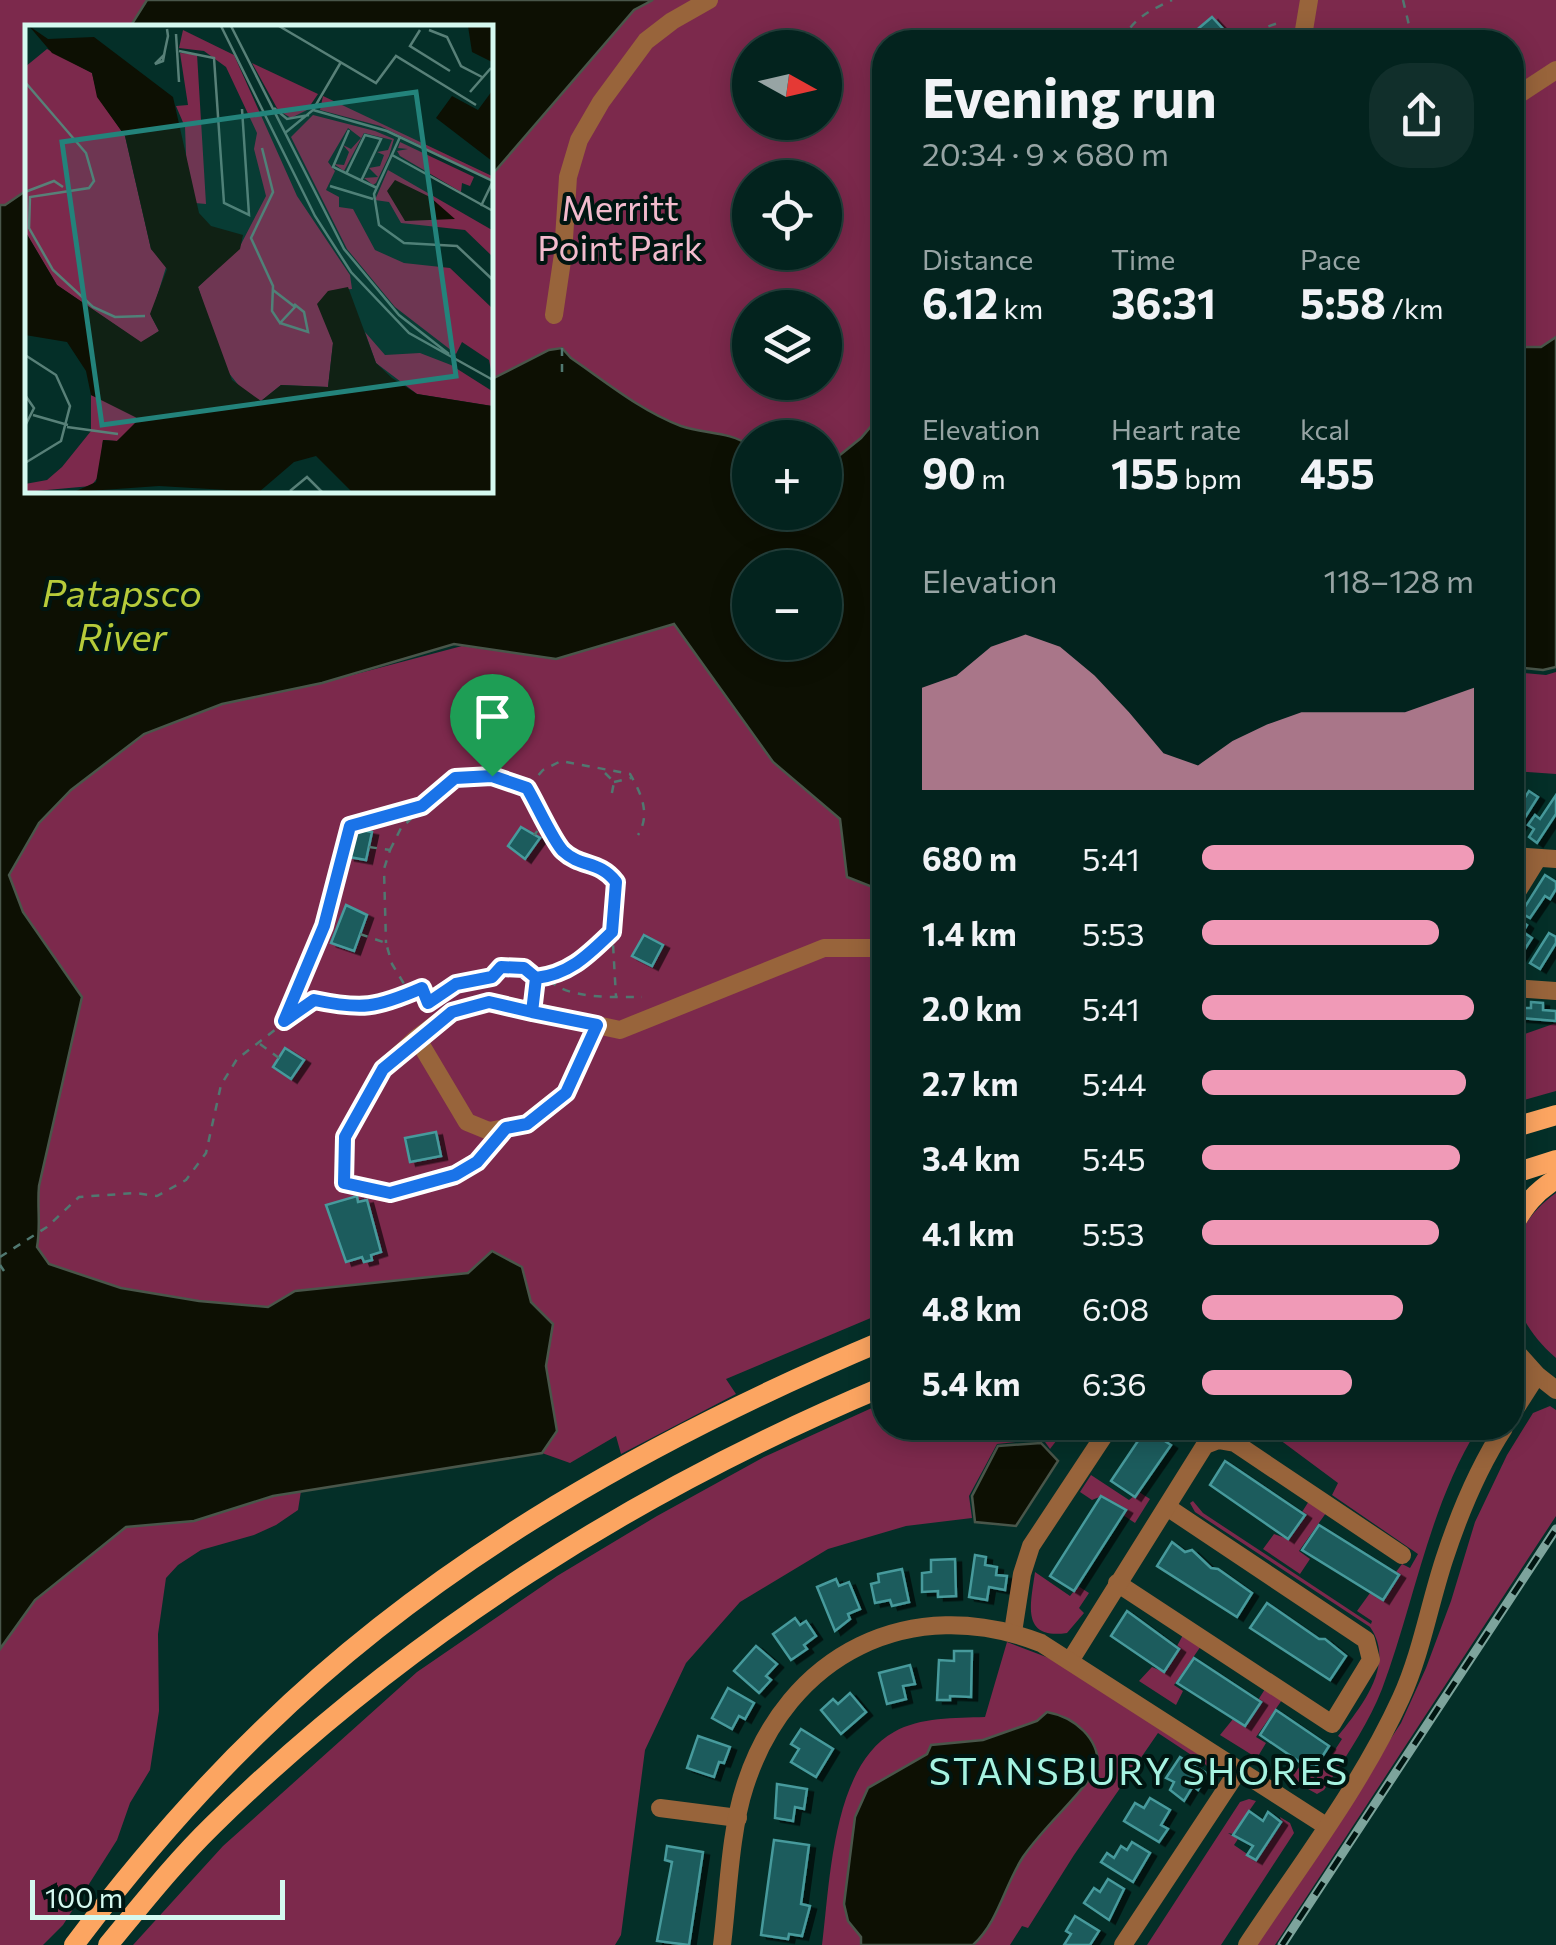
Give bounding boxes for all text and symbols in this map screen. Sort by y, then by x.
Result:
inset map [25,25,492,492]
north arrow [732,30,842,140]
map controls [732,30,842,660]
text: Evening run [922,62,1217,129]
button: share [1369,63,1474,168]
text: 20:34 · 9 × 680 m [922,133,1169,173]
button: locate [732,160,842,270]
park label: Merritt Point Park [537,185,703,268]
text: Distance [922,242,1033,276]
text: Time [1111,242,1175,276]
text: Pace [1300,242,1361,276]
text: 6.12 [922,276,998,328]
text: 36:31 [1111,276,1216,328]
text: 5:58 [1300,276,1386,328]
button: layers [732,290,842,400]
text: km [998,291,1043,325]
text: /km [1386,291,1444,325]
text: Elevation [922,412,1040,446]
text: Heart rate [1111,412,1241,446]
text: kcal [1300,412,1350,446]
button: + [732,420,842,530]
text: 90 [922,446,976,498]
text: 155 [1111,446,1179,498]
text: 455 [1300,446,1375,498]
text: m [976,461,1006,495]
text: bpm [1179,461,1242,495]
button: − [732,550,842,660]
text: Elevation [922,560,1057,600]
text: 118–128 m [1324,560,1474,600]
water label: Patapsco River [42,568,202,659]
pin [450,674,535,777]
icon: arrive [465,689,520,744]
text: 680 m [922,838,1017,878]
text: 5:41 [1082,838,1140,878]
text: 1.4 km [922,913,1017,953]
text: 5:53 [1082,913,1145,953]
text: 2.0 km [922,988,1022,1028]
text: 5:41 [1082,988,1140,1028]
text: 2.7 km [922,1063,1018,1103]
text: 5:44 [1082,1063,1146,1103]
text: 3.4 km [922,1138,1020,1178]
text: 5:45 [1082,1138,1146,1178]
text: 4.1 km [922,1213,1015,1253]
text: 5:53 [1082,1213,1145,1253]
text: 4.8 km [922,1288,1022,1328]
text: 6:08 [1082,1288,1149,1328]
text: 5.4 km [922,1363,1020,1403]
text: 6:36 [1082,1363,1147,1403]
district label: STANSBURY SHORES [929,1746,1349,1793]
scale bar [30,1875,285,1920]
text: 100 m [45,1880,123,1914]

